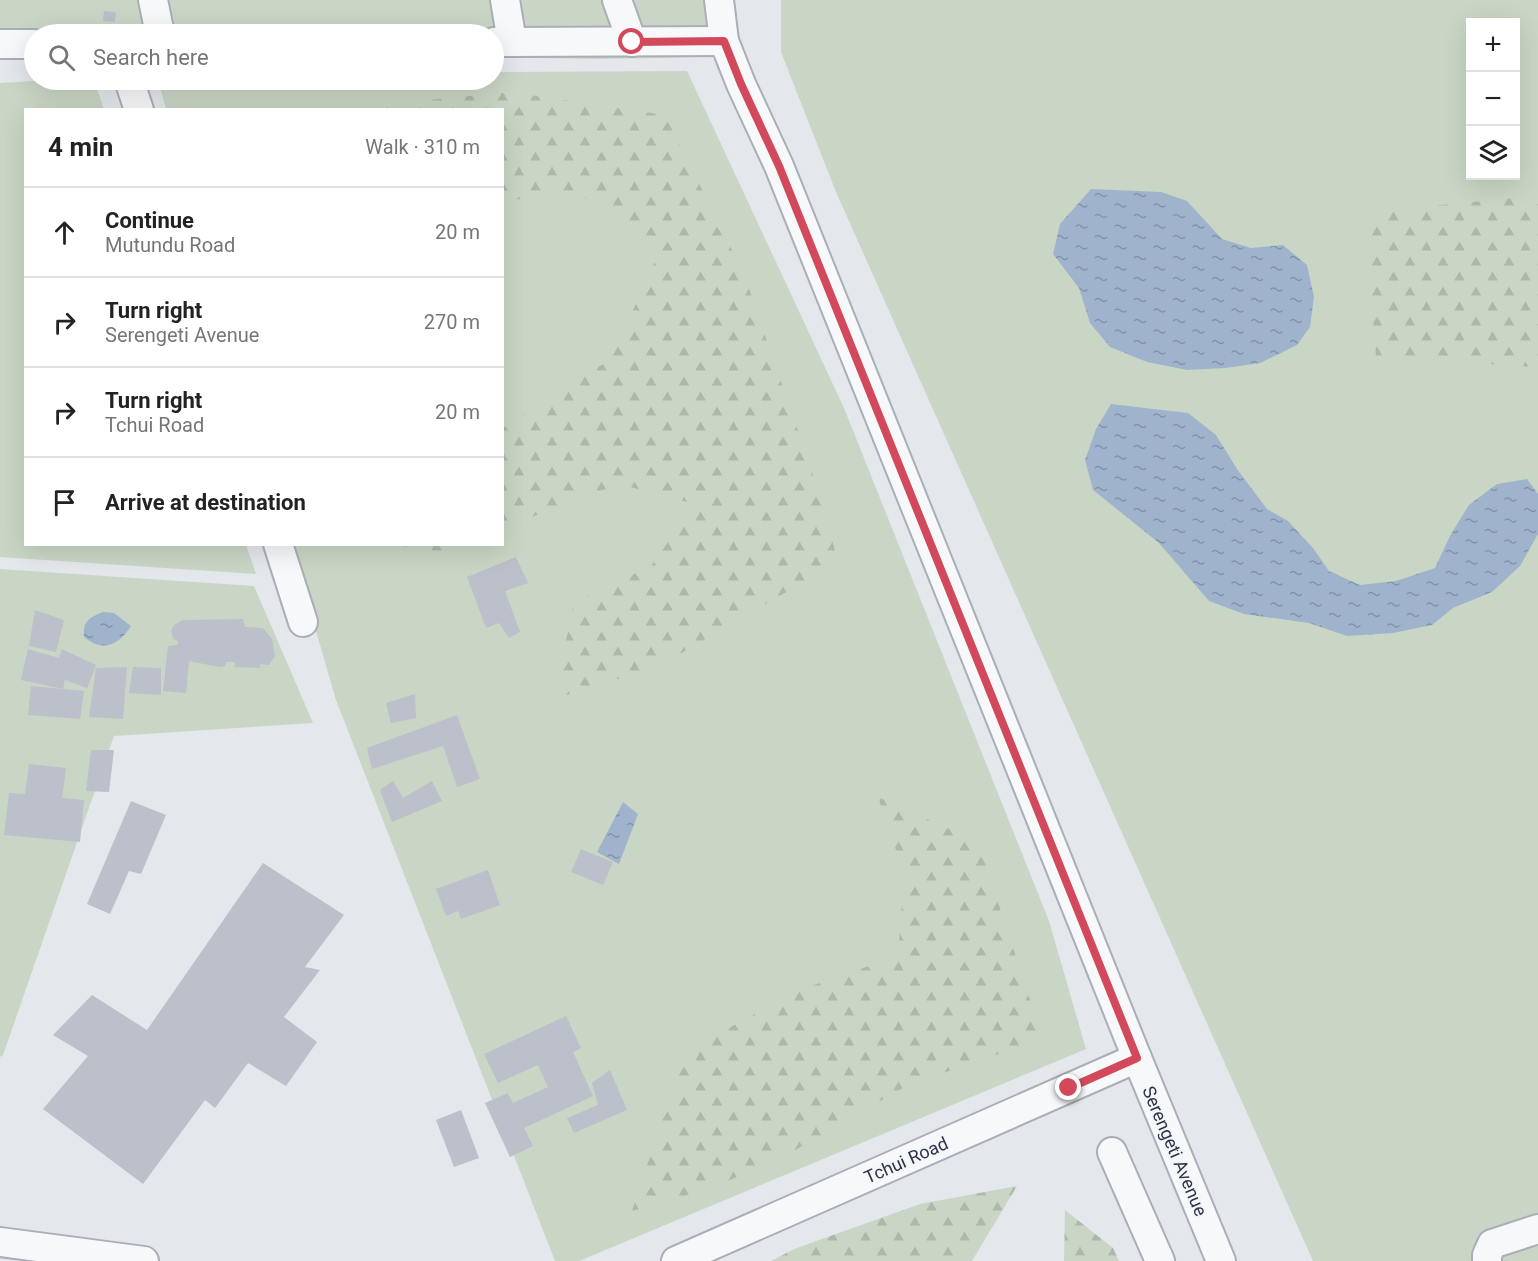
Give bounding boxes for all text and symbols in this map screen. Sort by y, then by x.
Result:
map controls [1466,18,1520,180]
button: + [1466,18,1520,72]
search box [24,24,504,90]
route start [618,28,644,54]
icon: search [45,41,78,74]
text: Search here [93,45,209,70]
button: − [1466,72,1520,126]
button: layers [1466,126,1520,180]
text: 4 min [48,132,113,162]
text: Walk · 310 m [365,135,480,159]
text: Continue [105,208,194,233]
icon: ahead [48,216,81,249]
text: 20 m [435,220,480,244]
text: Mutundu Road [105,233,235,257]
text: Turn right [105,298,202,323]
icon: right [48,306,81,339]
text: 270 m [424,310,480,334]
text: Serengeti Avenue [105,323,259,347]
text: Turn right [105,388,202,413]
icon: right [48,396,81,429]
text: 20 m [435,400,480,424]
text: Tchui Road [105,413,204,437]
icon: arrive [48,486,81,519]
text: Arrive at destination [105,490,306,515]
route end [1055,1074,1081,1100]
street label: Serengeti Avenue [1138,1083,1212,1219]
street label: Tchui Road [861,1132,951,1188]

